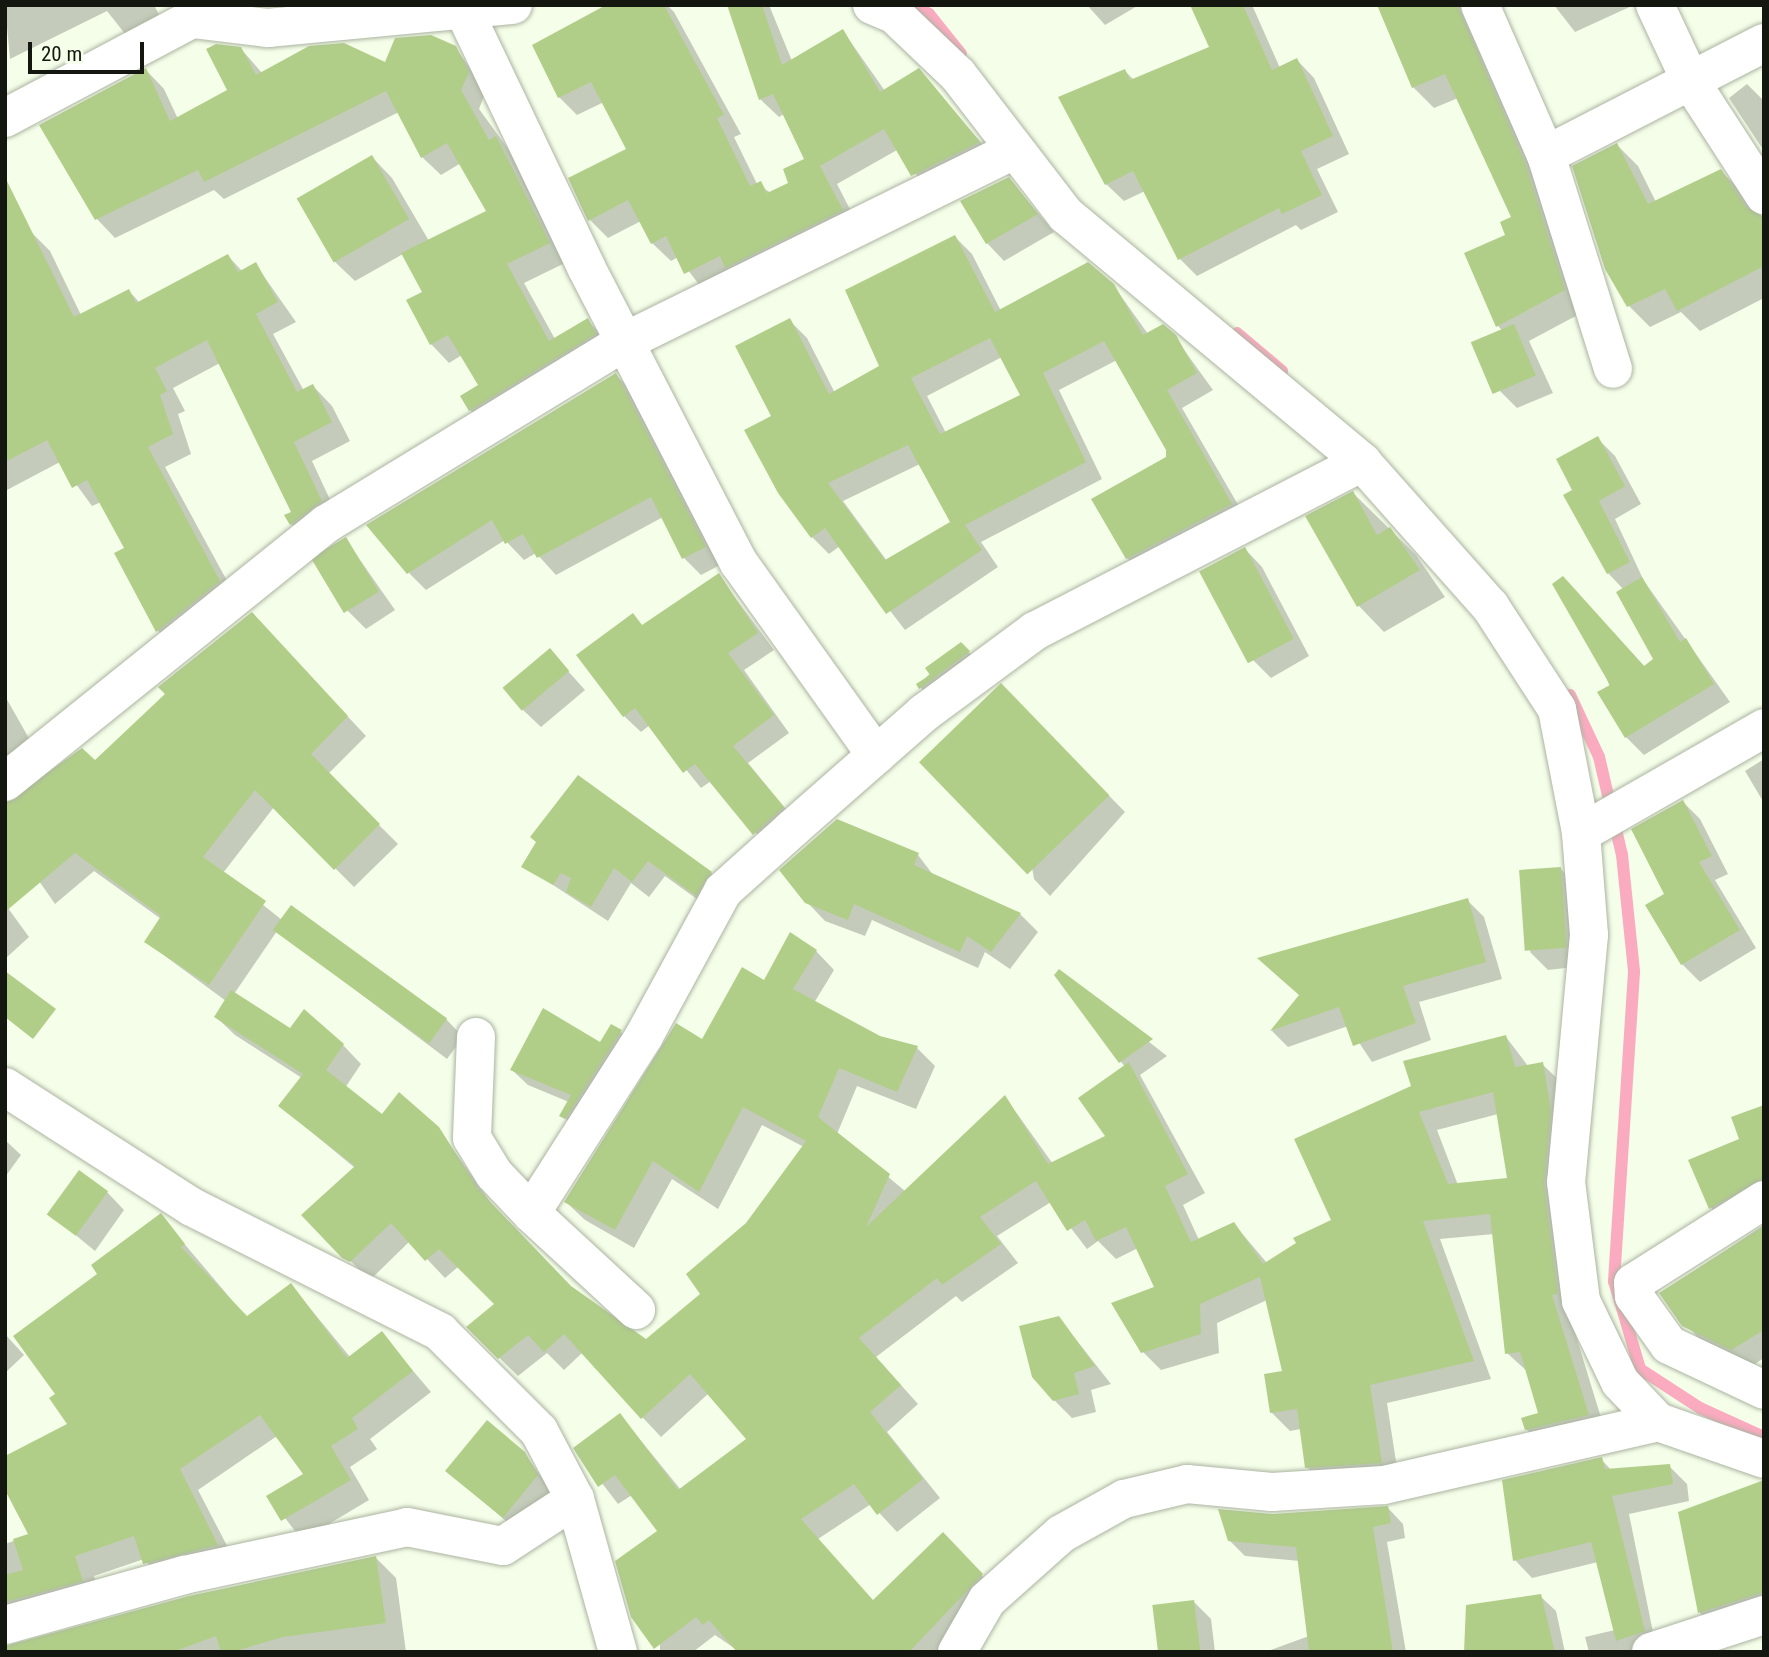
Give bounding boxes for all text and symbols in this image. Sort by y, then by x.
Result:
scale bar [32,28,147,72]
text: 20 m [41,42,82,66]

